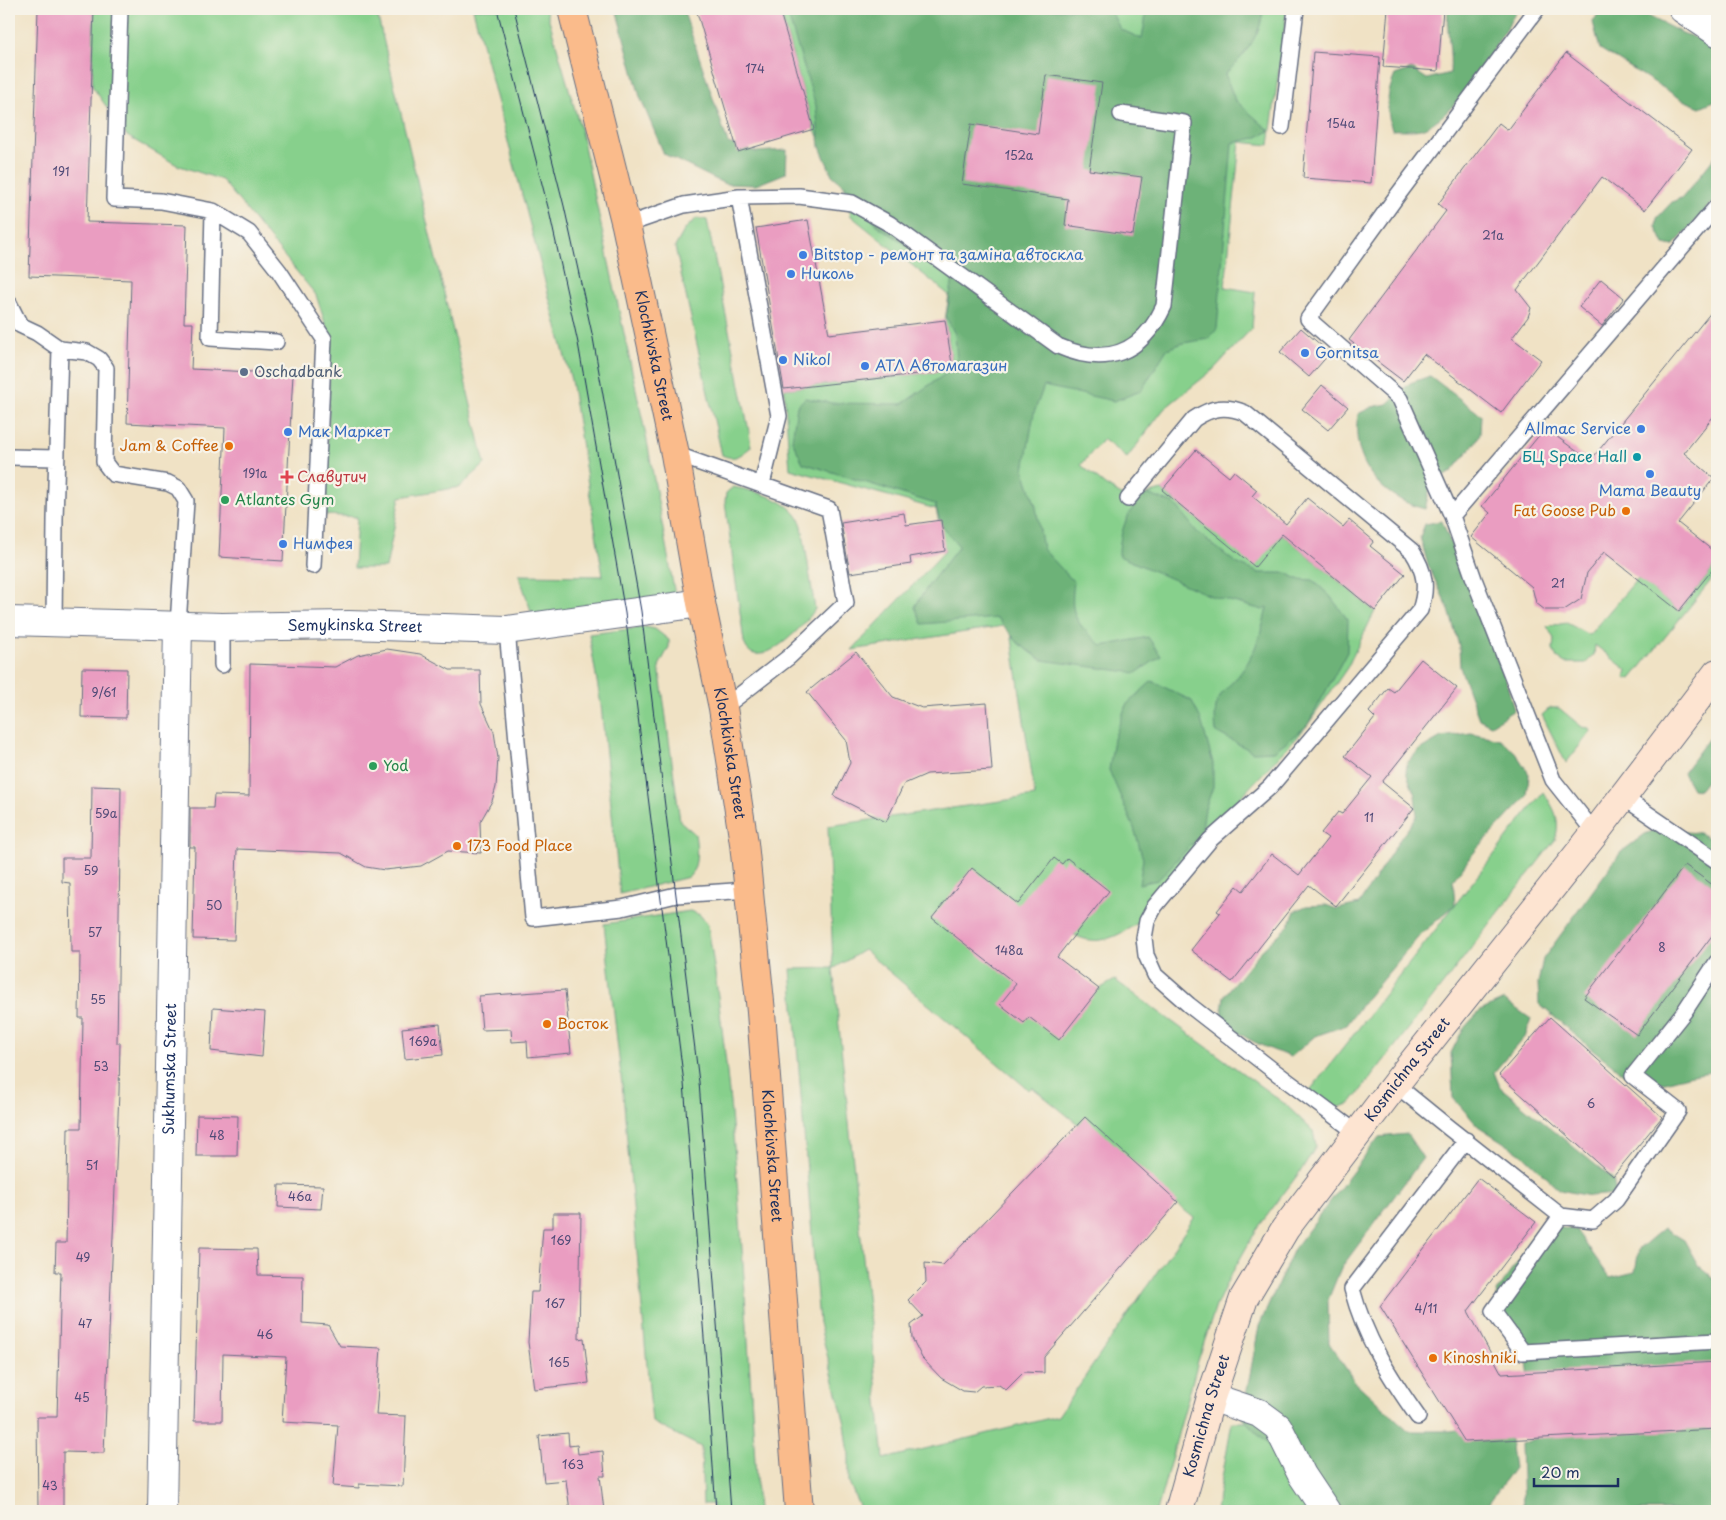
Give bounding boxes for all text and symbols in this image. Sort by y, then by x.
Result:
house number: 174 [745,59,765,77]
house number: 154а [1327,114,1356,132]
house number: 152а [1005,146,1034,164]
house number: 191 [53,162,69,180]
house number: 21а [1482,226,1504,244]
place label: Bitstop - ремонт та заміна автоскла [813,242,1084,265]
marker: Bitstop - ремонт та заміна автоскла [797,249,809,261]
place label: Николь [801,261,854,284]
marker: Николь [785,268,797,280]
street label: Klochkivska Street [630,288,681,423]
place label: Gornitsa [1315,340,1379,363]
place label: Nikol [793,347,831,370]
marker: Gornitsa [1299,347,1311,359]
place label: АТЛ Автомагазин [875,353,1007,376]
marker: Nikol [777,354,789,366]
place label: Oschadbank [254,359,342,382]
marker: АТЛ Автомагазин [859,360,871,372]
marker: Oschadbank [238,366,250,378]
place label: Allmac Service [1525,416,1631,439]
place label: Мак Маркет [298,419,391,442]
marker: Allmac Service [1635,423,1647,435]
marker: Мак Маркет [282,426,294,438]
place label: Jam & Coffee [120,433,219,456]
marker: Jam & Coffee [223,440,235,452]
place label: БЦ Space Hall [1522,444,1627,467]
marker: БЦ Space Hall [1631,451,1643,463]
house number: 191а [243,464,268,482]
place label: Славутич [297,464,367,487]
marker: Mama Beauty [1644,468,1656,480]
marker: Славутич [281,471,293,483]
place label: Mama Beauty [1599,478,1701,501]
place label: Atlantes Gym [235,487,334,510]
marker: Atlantes Gym [219,494,231,506]
place label: Fat Goose Pub [1513,498,1616,521]
marker: Fat Goose Pub [1620,505,1632,517]
place label: Нимфея [293,531,353,554]
marker: Нимфея [277,538,289,550]
house number: 21 [1551,574,1565,592]
street label: Semykinska Street [287,612,423,637]
house number: 9/61 [92,683,116,701]
street label: Klochkivska Street [709,685,753,821]
place label: Yod [383,753,408,776]
marker: Yod [367,760,379,772]
house number: 59а [95,804,118,822]
house number: 11 [1364,808,1374,826]
place label: 173 Food Place [467,833,573,856]
marker: 173 Food Place [451,840,463,852]
house number: 59 [84,861,98,879]
house number: 50 [206,896,222,914]
house number: 57 [88,923,102,941]
house number: 8 [1658,938,1666,956]
house number: 148а [995,941,1024,959]
house number: 55 [90,990,106,1008]
street label: Sukhumska Street [156,1003,181,1135]
place label: Восток [557,1011,609,1034]
street label: Kosmichna Street [1358,1011,1455,1126]
marker: Восток [541,1018,553,1030]
house number: 169а [409,1032,437,1050]
house number: 53 [93,1057,109,1075]
street label: Klochkivska Street [757,1088,790,1223]
house number: 6 [1587,1094,1595,1112]
house number: 48 [209,1126,225,1144]
house number: 51 [86,1156,98,1174]
house number: 46а [288,1187,312,1205]
house number: 169 [551,1231,571,1249]
house number: 49 [76,1248,90,1266]
house number: 167 [545,1294,565,1312]
house number: 4/11 [1415,1299,1437,1317]
house number: 47 [78,1314,93,1332]
house number: 46 [257,1325,273,1343]
place label: Kinoshniki [1443,1345,1517,1368]
street label: Kosmichna Street [1176,1351,1234,1480]
marker: Kinoshniki [1427,1352,1439,1364]
house number: 165 [548,1353,570,1371]
house number: 45 [74,1388,90,1406]
house number: 163 [562,1455,584,1473]
scale bar [1534,1455,1617,1487]
text: 20 m [1541,1460,1580,1483]
house number: 43 [42,1476,58,1494]

